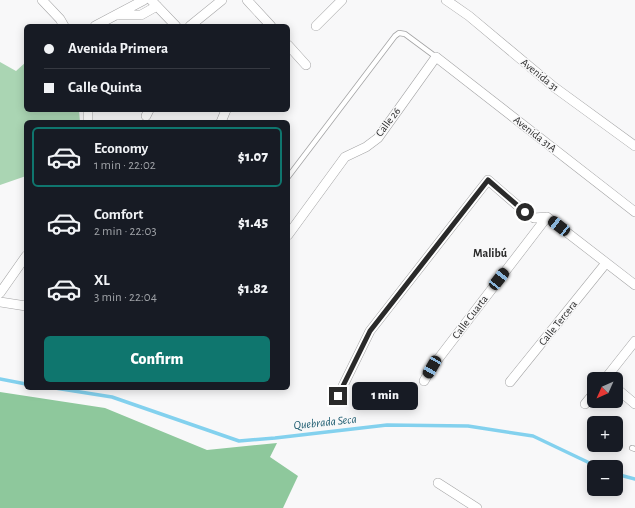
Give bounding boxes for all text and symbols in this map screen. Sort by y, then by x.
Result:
text: Avenida Primera [68,41,168,56]
street label: Avenida 31 [519,57,561,93]
text: Calle Quinta [68,80,142,95]
street label: Calle 26 [374,105,402,139]
street label: Avenida 31A [511,114,559,155]
icon: car [46,139,82,175]
text: Economy [94,141,148,156]
text: $1.07 [238,149,268,164]
text: 1 min · 22:02 [94,159,156,172]
route start [516,203,534,221]
icon: car [46,205,82,241]
text: Comfort [94,207,143,222]
car [546,214,572,238]
text: $1.45 [238,215,268,230]
text: 2 min · 22:03 [94,225,157,238]
district label: Malibú [473,247,508,259]
car [487,266,511,292]
icon: car [46,271,82,307]
text: XL [94,273,110,288]
text: $1.82 [237,281,268,296]
text: 3 min · 22:04 [94,291,157,304]
street label: Calle Cuarta [450,293,490,341]
street label: Calle Tercera [537,298,579,348]
button: Confirm [44,336,270,382]
car [421,354,443,380]
north arrow [587,372,623,408]
map controls [587,372,623,496]
callout: 1 min [352,382,418,410]
route end [329,387,347,405]
text: 1 min [371,389,399,402]
water label: Quebrada Seca [293,413,357,432]
button: + [587,416,623,452]
button: − [587,460,623,496]

